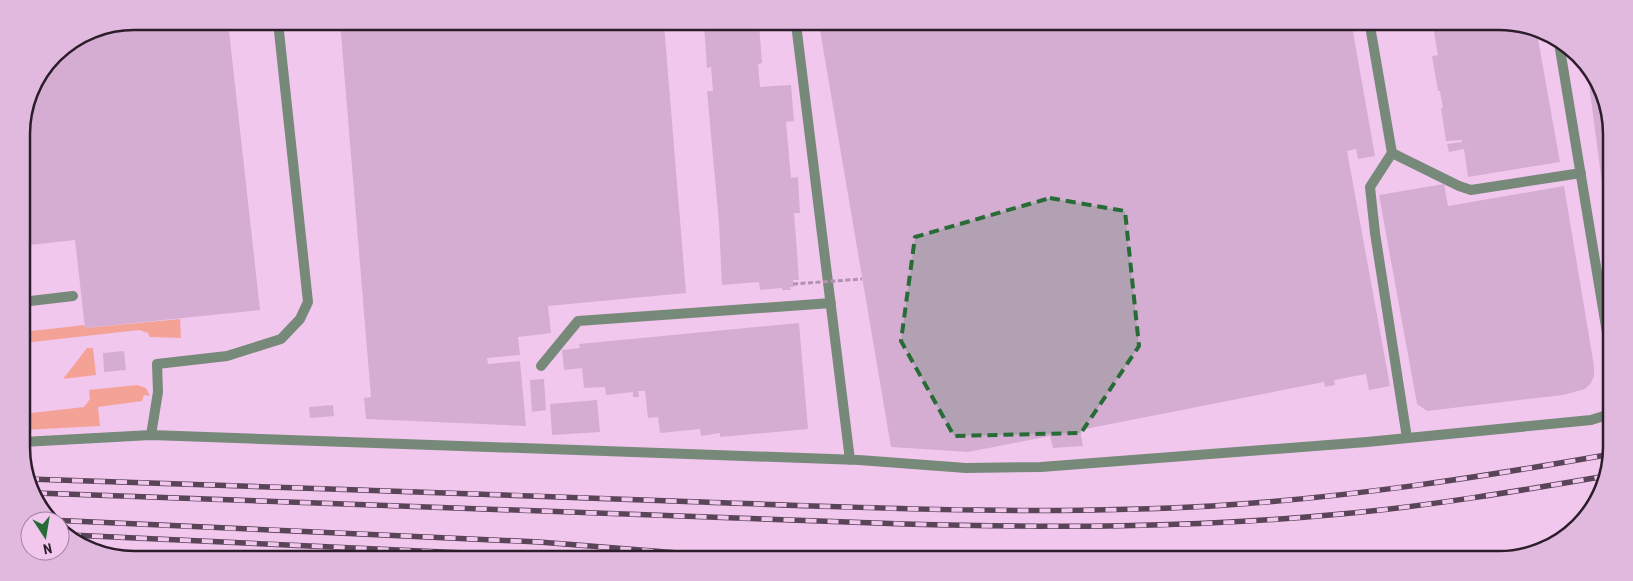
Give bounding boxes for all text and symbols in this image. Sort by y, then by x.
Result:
north arrow [20,511,70,561]
text: N [42,540,54,557]

